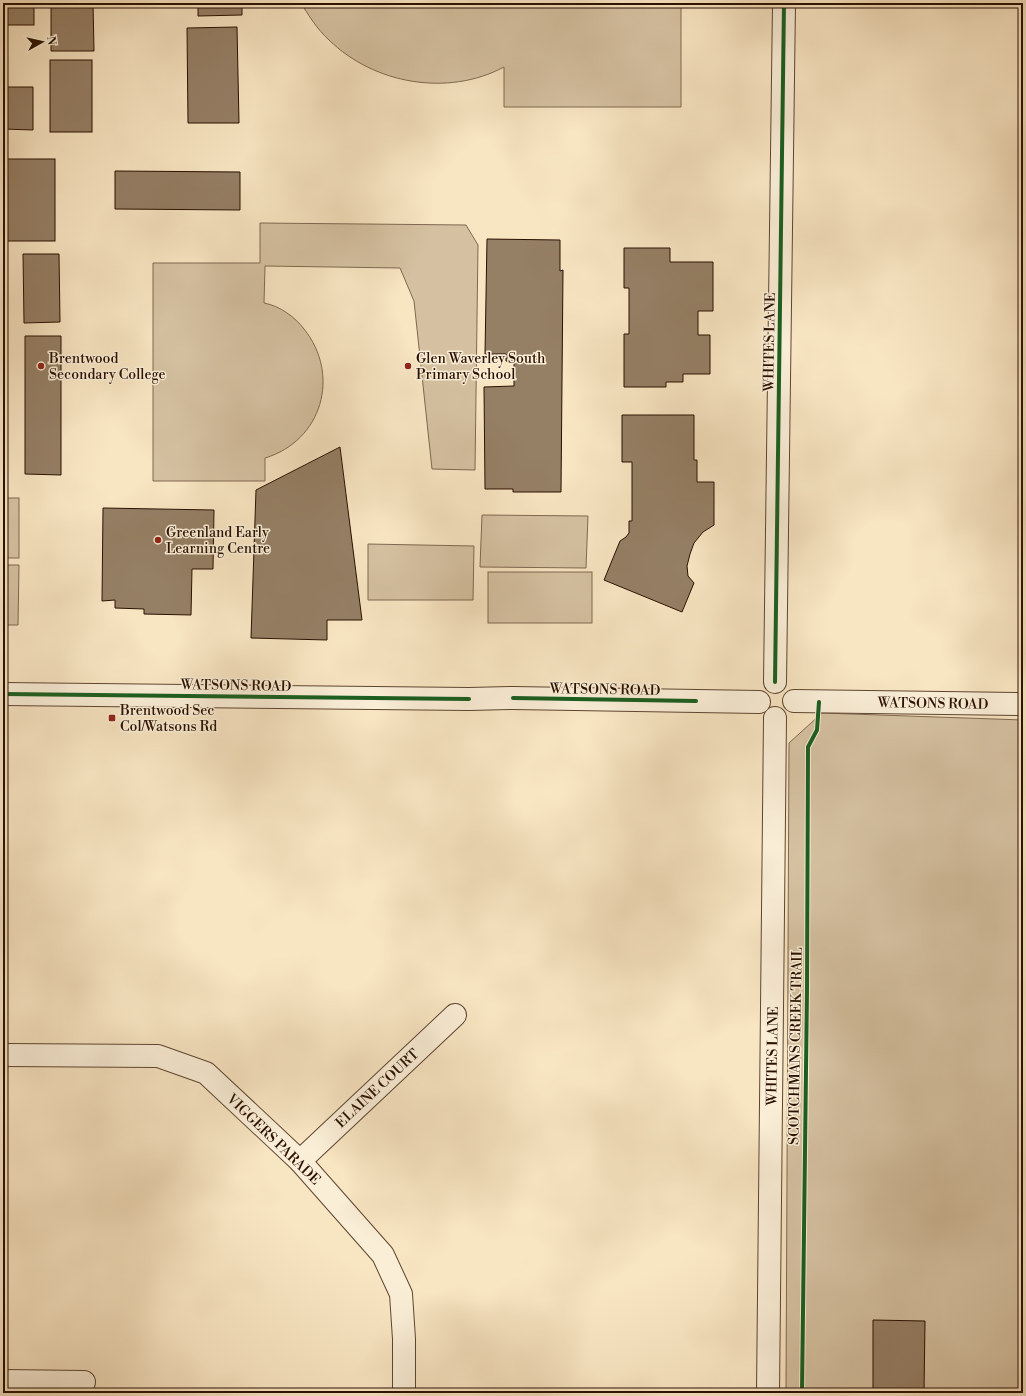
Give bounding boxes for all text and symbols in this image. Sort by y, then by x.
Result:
north arrow [22,22,62,62]
text: N [43,35,58,46]
street label: WHITES LANE [760,292,780,393]
place label: Brentwood Secondary College [48,350,166,384]
place label: Glen Waverley South Primary School [416,350,546,384]
marker: Brentwood Secondary College [36,361,46,371]
marker: Glen Waverley South Primary School [403,361,413,371]
place label: Greenland Early Learning Centre [166,524,270,558]
marker: Greenland Early Learning Centre [153,535,163,545]
street label: WATSONS ROAD [179,676,292,696]
street label: WATSONS ROAD [548,680,661,700]
street label: WATSONS ROAD [876,694,989,714]
place label: Brentwood Sec Col/Watsons Rd [119,702,217,736]
marker: Brentwood Sec Col/Watsons Rd [107,713,117,723]
street label: SCOTCHMANS CREEK TRAIL [785,947,807,1145]
street label: WHITES LANE [763,1006,783,1107]
street label: ELAINE COURT [332,1045,423,1132]
street label: VIGGERS PARADE [222,1090,324,1189]

